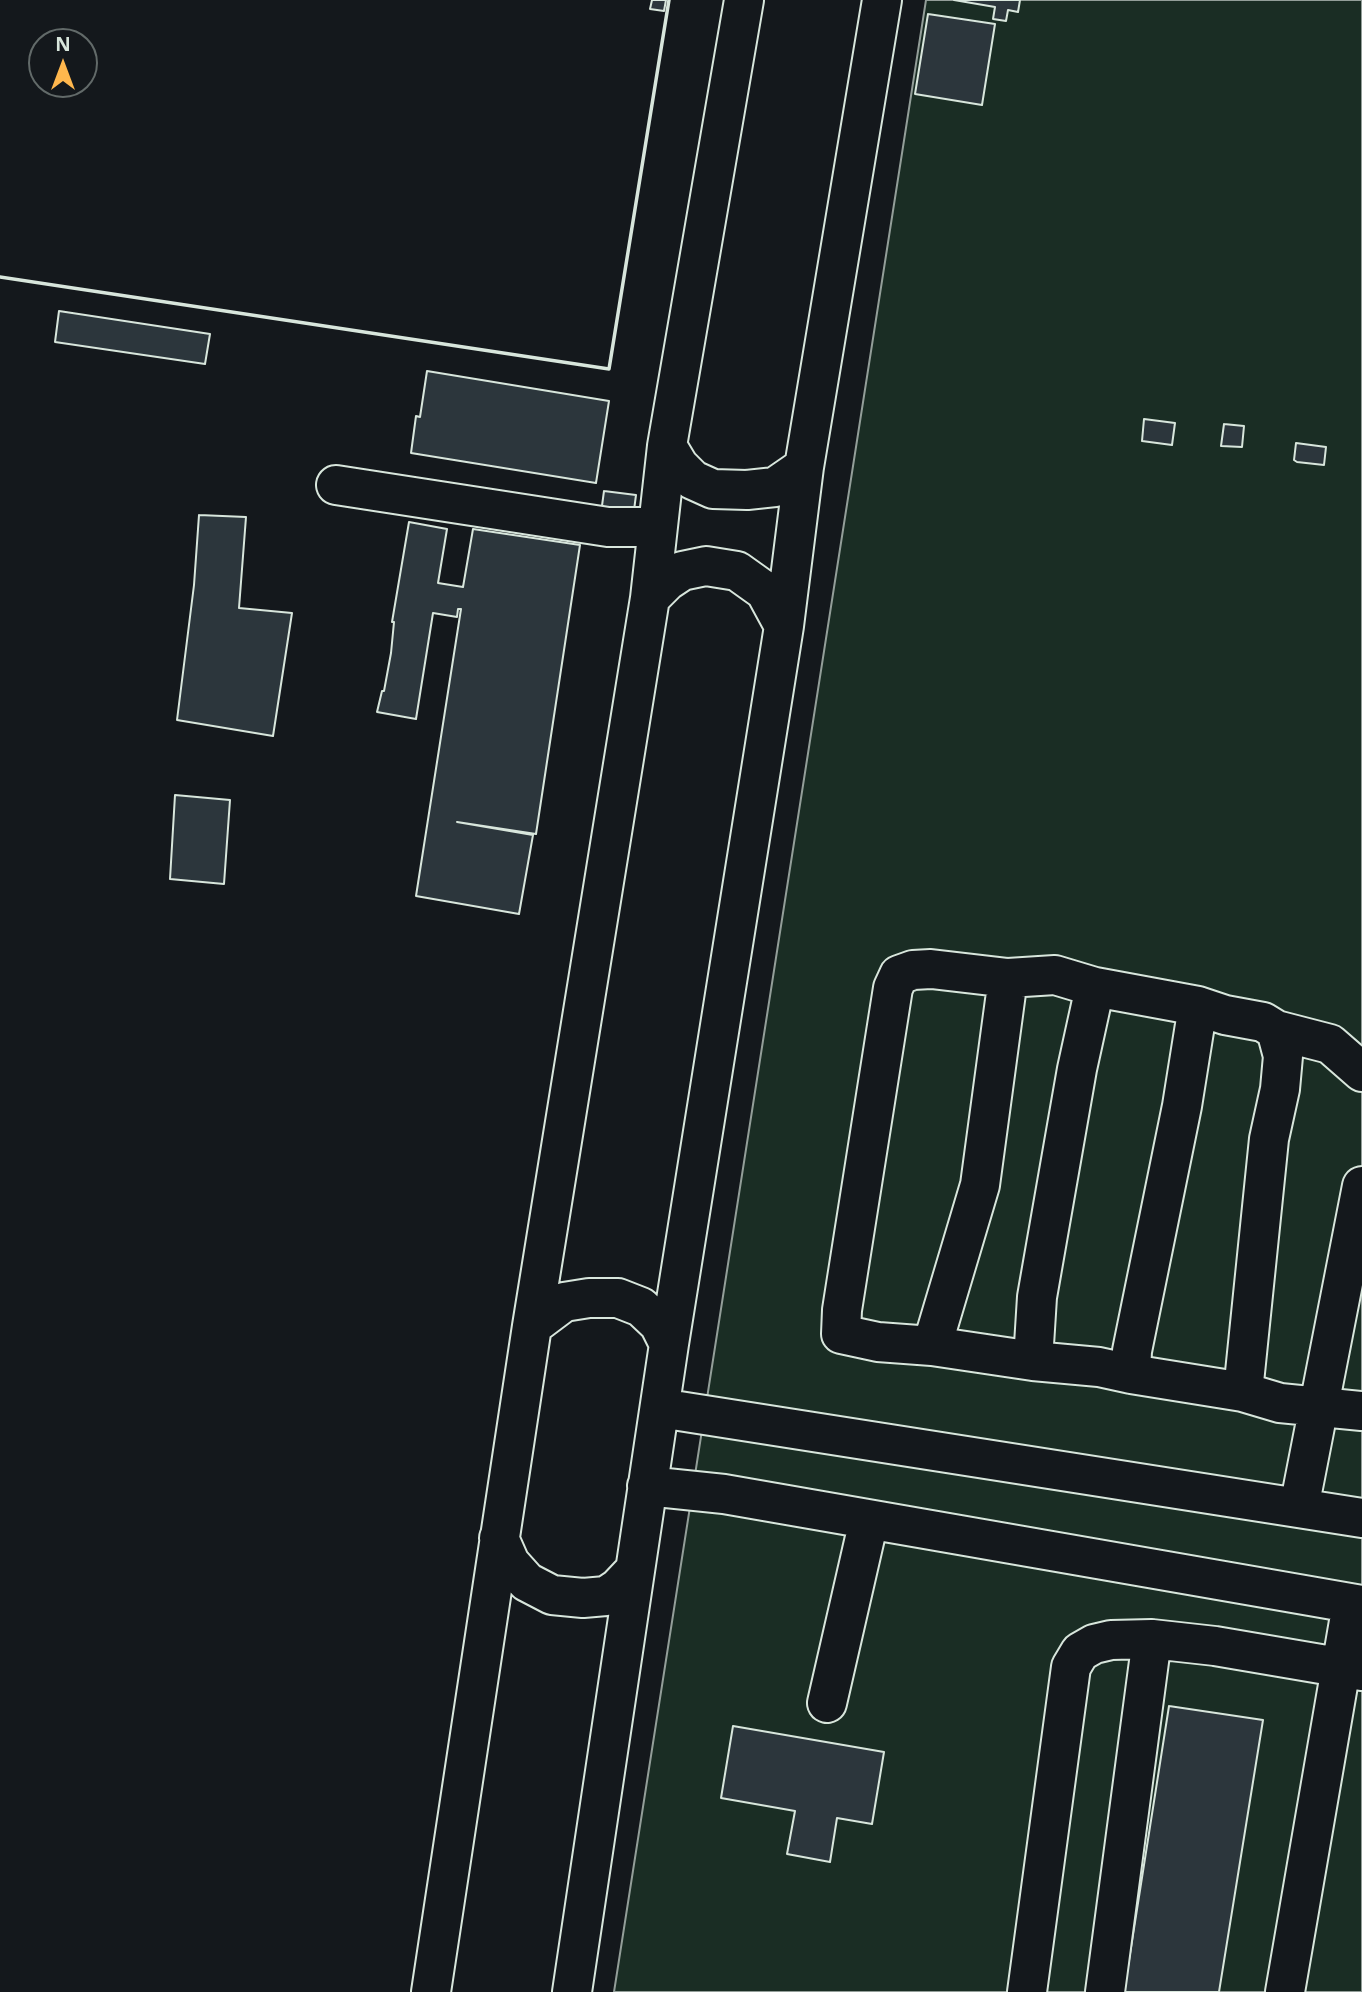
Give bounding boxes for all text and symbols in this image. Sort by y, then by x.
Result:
north arrow [28,28,98,98]
text: N [55,31,71,57]

